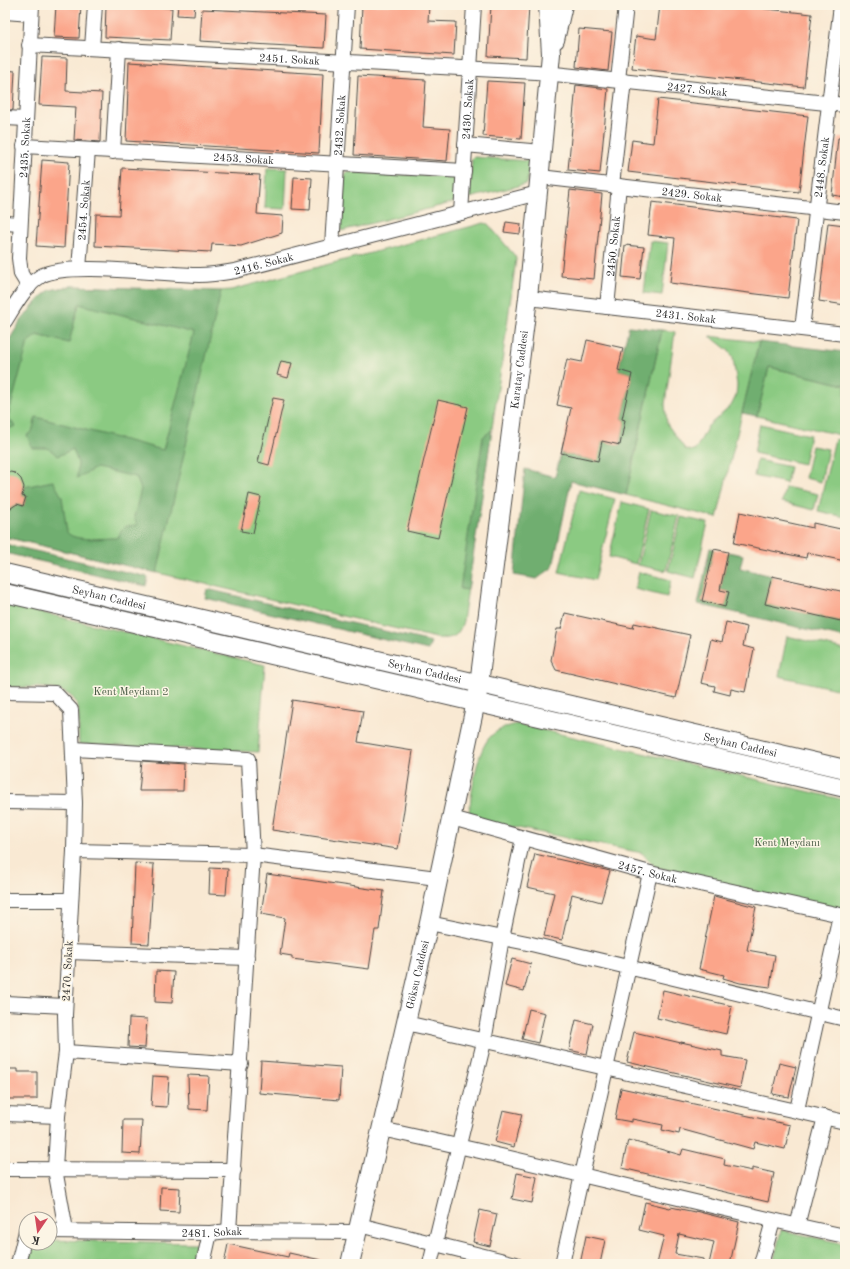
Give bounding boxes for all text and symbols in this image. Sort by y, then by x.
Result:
street label: 2451. Sokak [259,53,321,68]
street label: 2430. Sokak [462,78,476,140]
street label: 2427. Sokak [666,82,728,99]
street label: 2432. Sokak [334,94,348,156]
street label: 2435. Sokak [19,117,33,178]
street label: 2448. Sokak [814,136,832,198]
street label: 2453. Sokak [213,153,275,167]
street label: 2454. Sokak [77,179,93,241]
street label: 2429. Sokak [661,187,723,205]
street label: 2450. Sokak [606,215,623,277]
street label: 2416. Sokak [233,252,295,278]
street label: 2431. Sokak [655,309,717,326]
street label: Karatay Caddesi [510,330,531,410]
street label: Seyhan Caddesi [71,585,147,613]
street label: Seyhan Caddesi [386,658,462,686]
park label: Kent Meydanı 2 [93,687,169,698]
street label: Seyhan Caddesi [702,732,778,760]
park label: Kent Meydanı [754,838,820,849]
street label: 2457. Sokak [616,860,678,886]
street label: 2470. Sokak [61,940,76,1002]
street label: Göksu Caddesi [405,940,432,1010]
north arrow [18,1211,58,1251]
street label: 2481. Sokak [181,1227,243,1240]
text: K [30,1233,41,1246]

